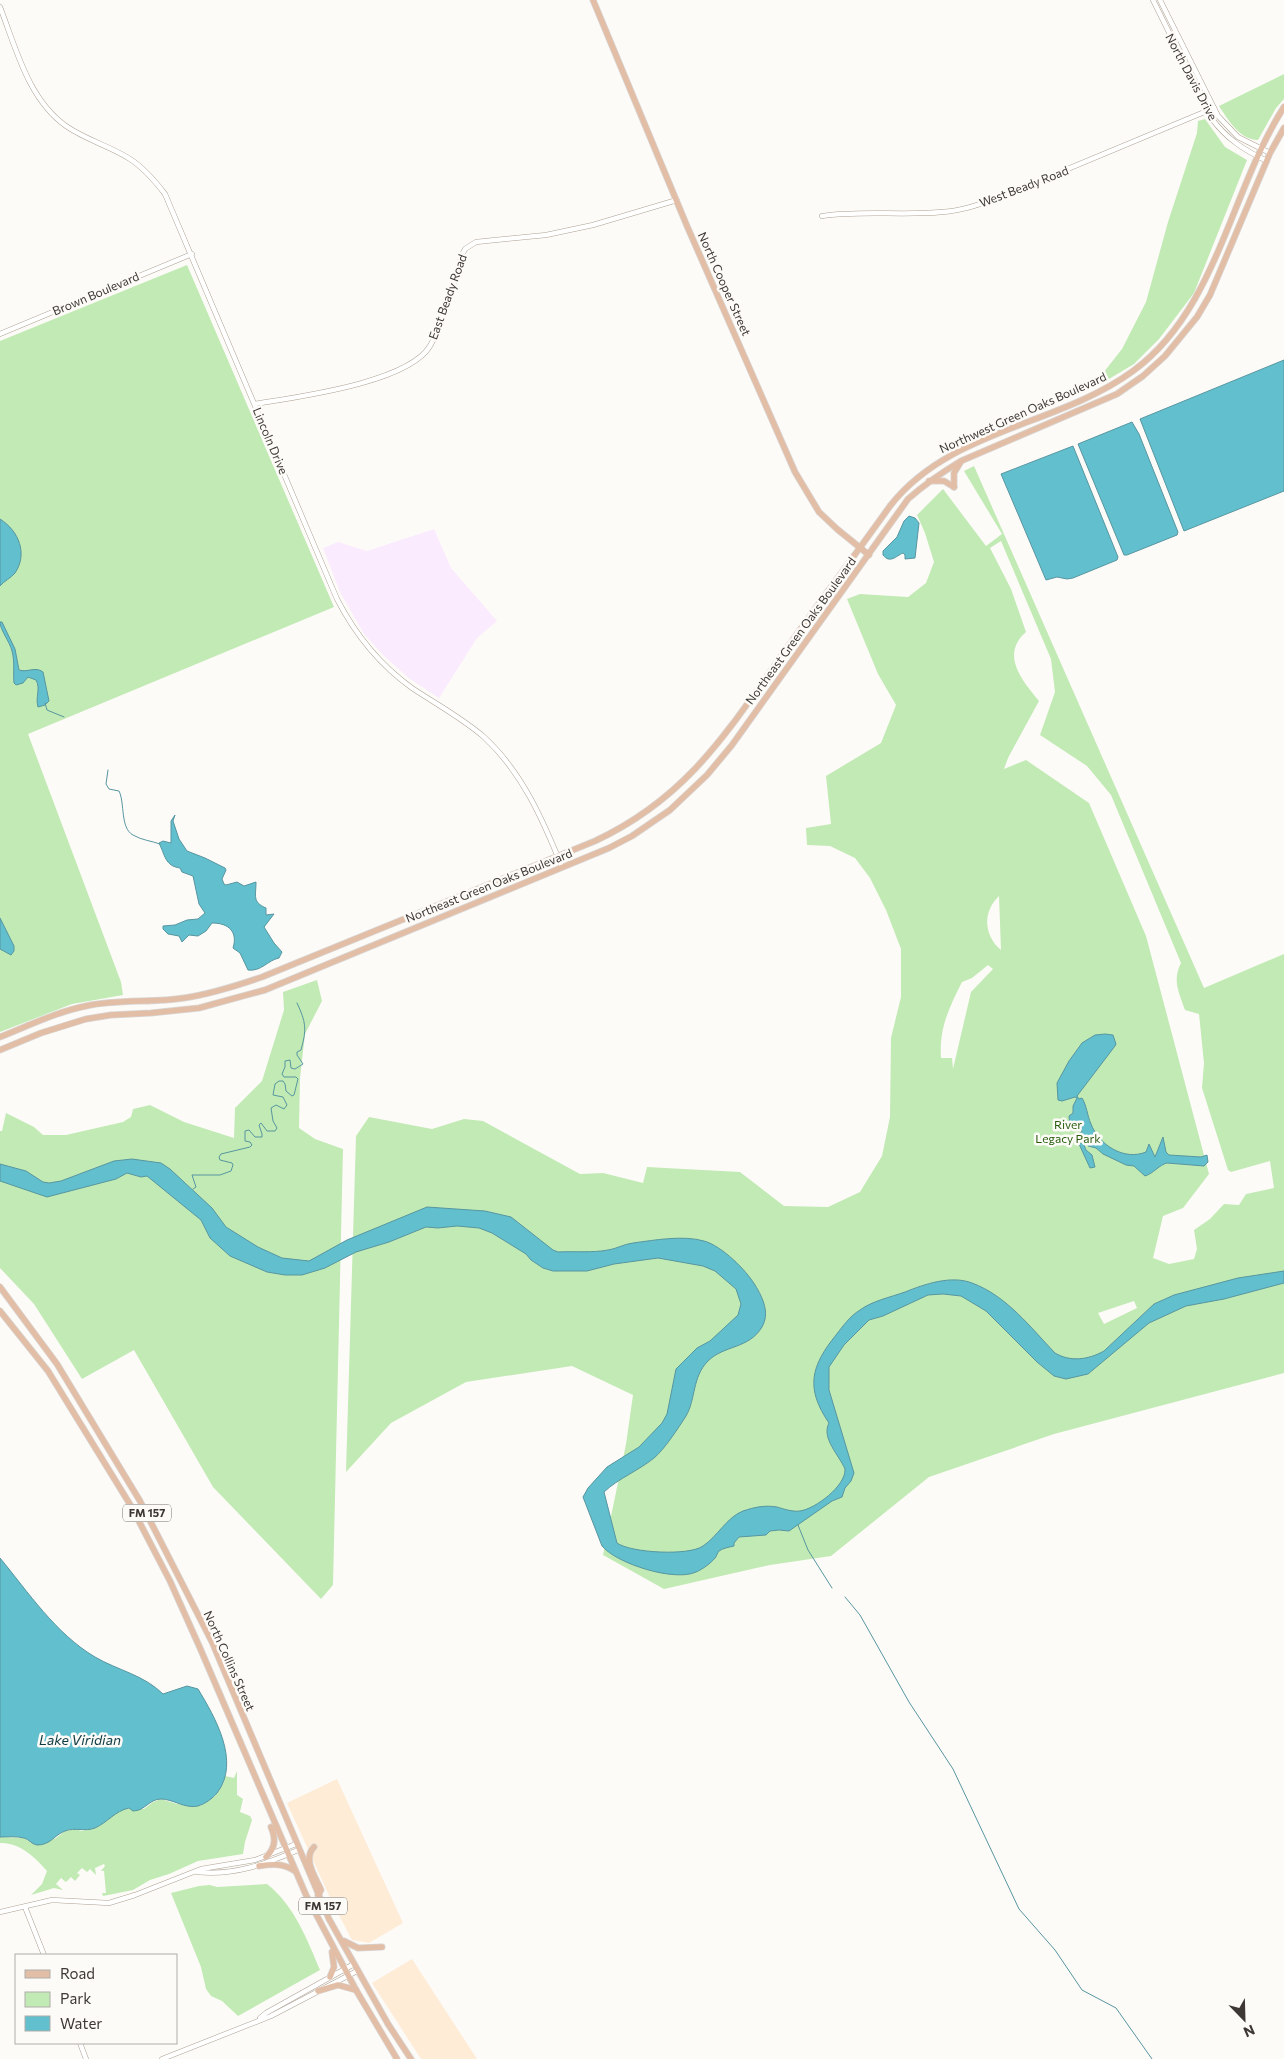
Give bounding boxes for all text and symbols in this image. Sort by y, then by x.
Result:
street label: North Davis Drive [1163,31,1221,122]
street label: West Beady Road [977,163,1070,209]
street label: North Cooper Street [696,230,754,338]
street label: East Beady Road [425,252,469,341]
street label: Brown Boulevard [50,268,141,318]
street label: Northwest Green Oaks Boulevard [937,369,1108,455]
street label: Lincoln Drive [251,405,291,476]
street label: Northeast Green Oaks Boulevard [742,554,858,707]
street label: Northeast Green Oaks Boulevard [403,845,574,925]
park label: River Legacy Park [1035,1117,1101,1145]
road number: FM 157 [123,1505,171,1522]
street label: North Collins Street [202,1608,258,1713]
water label: Lake Viridian [39,1731,121,1748]
road number: FM 157 [299,1898,347,1914]
legend [15,1954,178,2044]
text: Road [60,1964,95,1982]
text: Park [60,1989,91,2007]
north arrow [1219,1994,1269,2044]
text: Water [60,2014,102,2032]
text: N [1241,2022,1257,2041]

